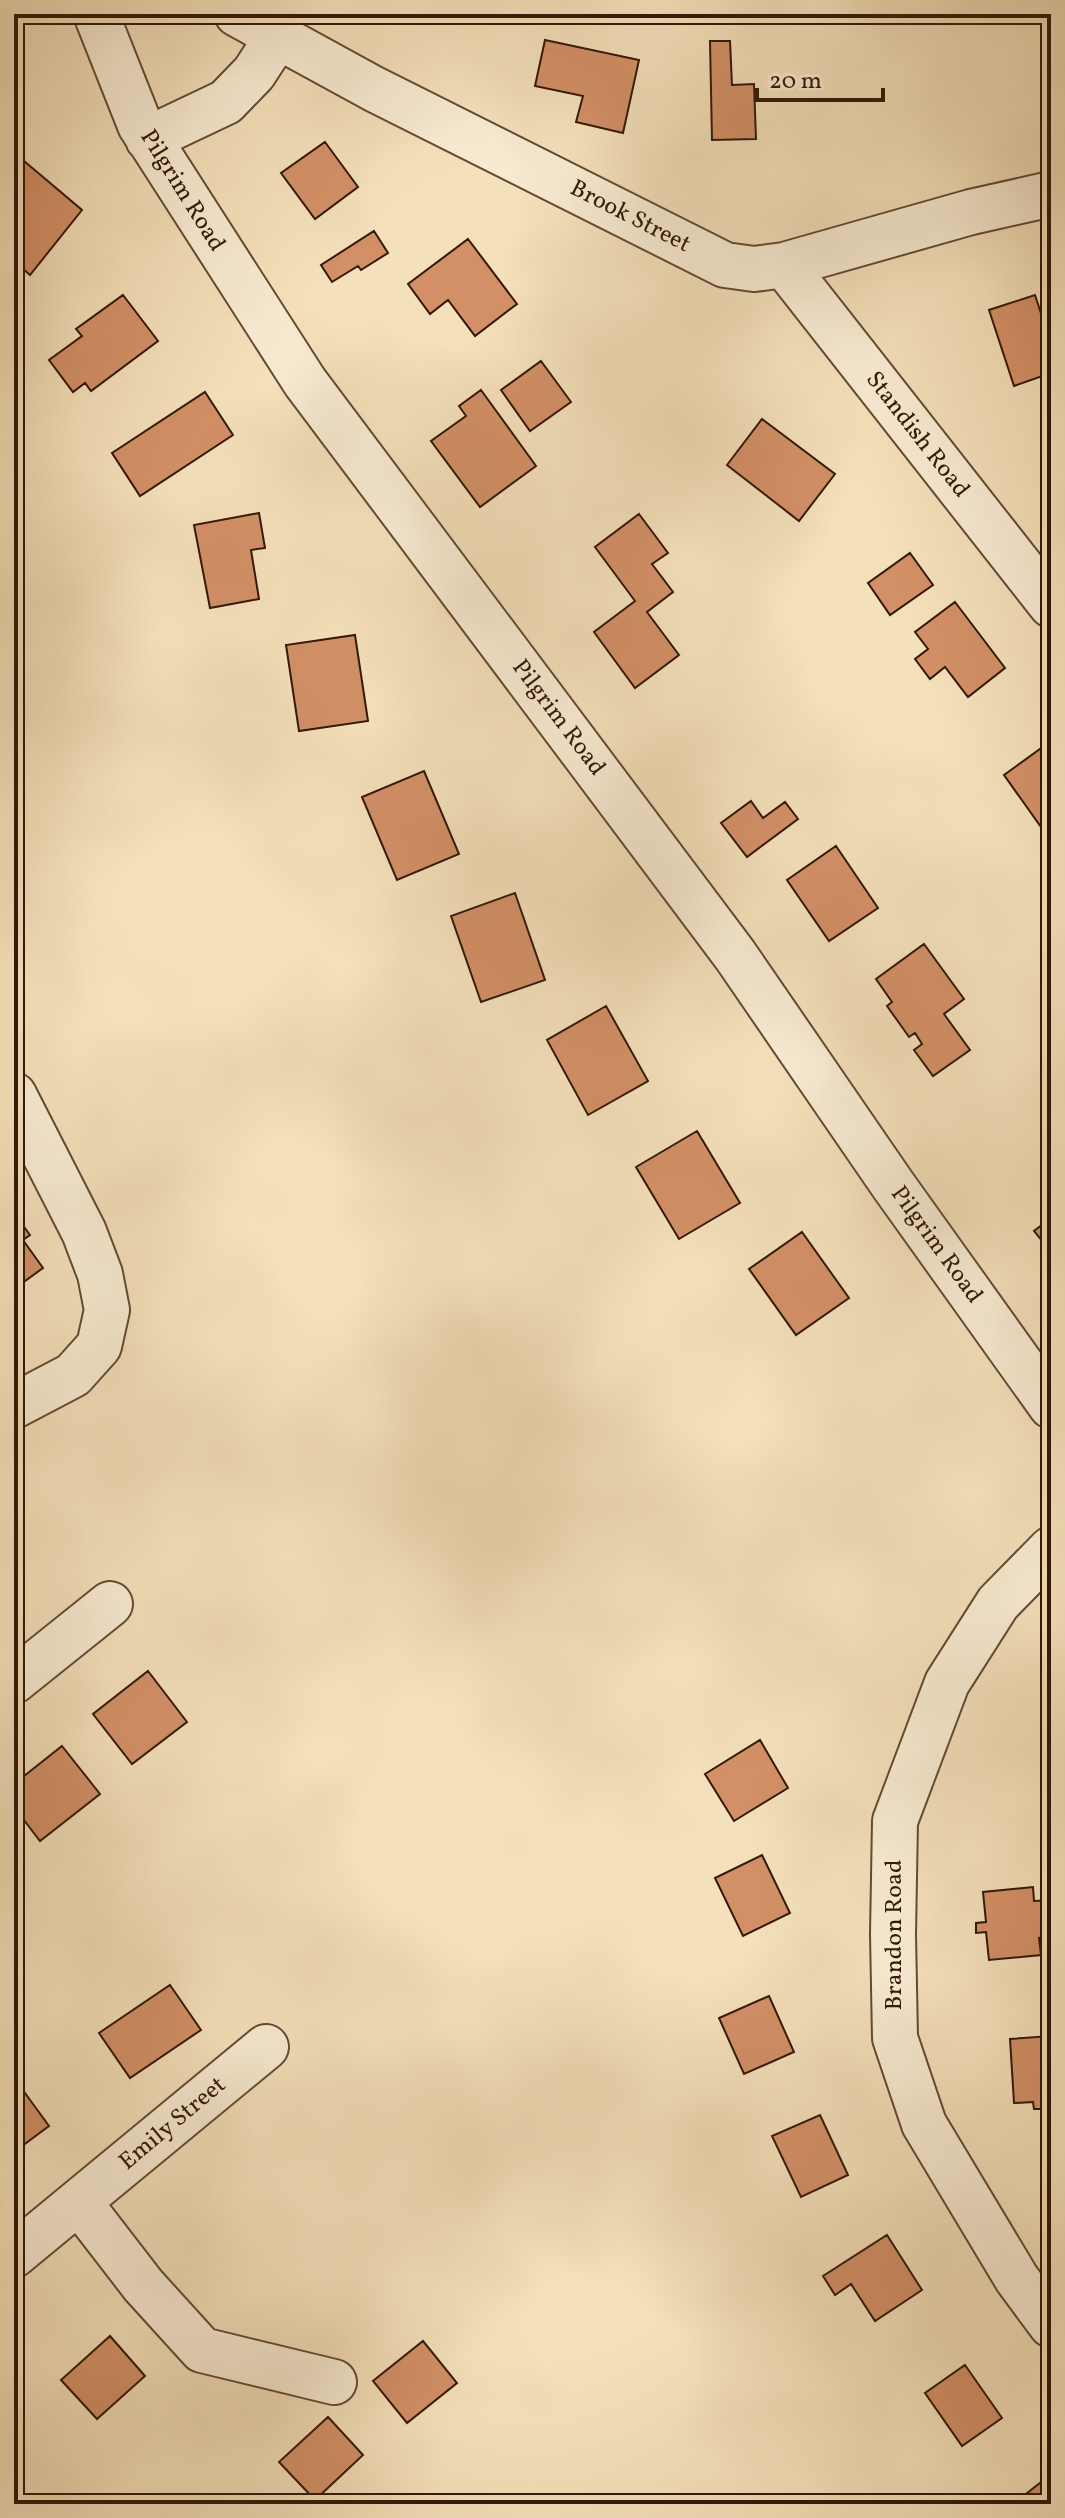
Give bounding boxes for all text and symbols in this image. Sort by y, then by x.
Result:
scale bar [757,52,883,102]
text: 20 m [769,65,822,99]
street label: Pilgrim Road [131,123,233,259]
street label: Brook Street [564,172,696,262]
street label: Standish Road [857,365,977,505]
street label: Pilgrim Road [503,653,613,783]
street label: Pilgrim Road [882,1179,990,1311]
street label: Brandon Road [878,1860,912,2010]
street label: Emily Street [112,2069,234,2179]

